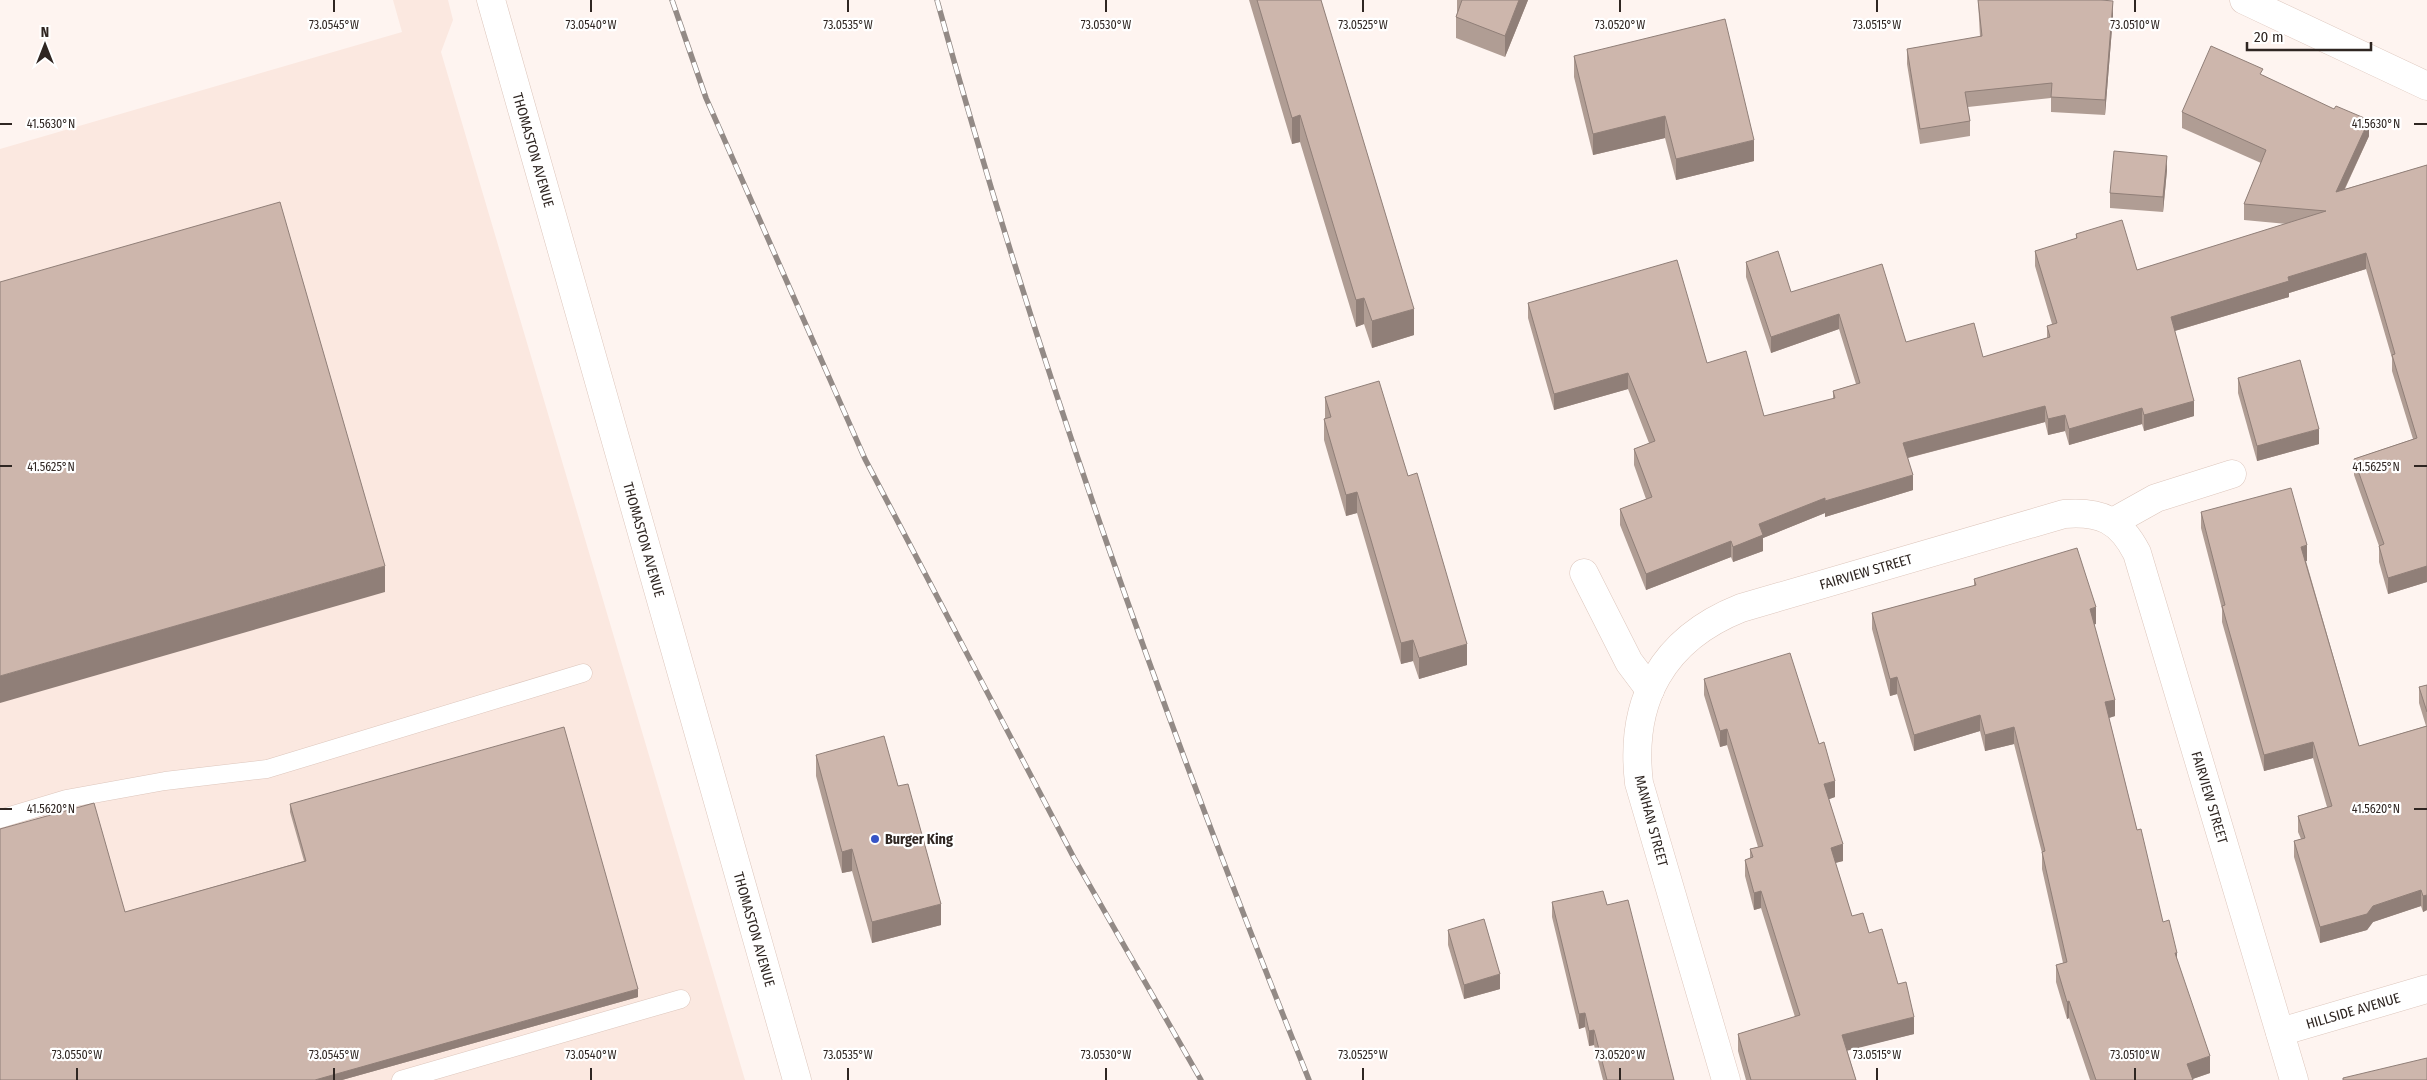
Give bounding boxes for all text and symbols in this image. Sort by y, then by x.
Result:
text: 73.0545°W [309,18,359,32]
text: 73.0540°W [565,18,617,32]
text: 73.0535°W [823,18,873,32]
text: 73.0530°W [1081,18,1131,32]
text: 73.0525°W [1338,18,1388,32]
text: 73.0520°W [1595,18,1645,32]
text: 73.0515°W [1853,18,1901,32]
text: 73.0510°W [2110,18,2160,32]
north arrow [20,20,70,70]
scale bar [2247,20,2371,52]
text: N [41,24,49,41]
text: 20 m [2254,28,2284,46]
street label: THOMASTON AVENUE [509,91,558,210]
text: 41.5630°N [27,117,75,131]
text: 41.5630°N [2352,117,2400,131]
text: 41.5625°N [27,460,75,474]
text: 41.5625°N [2352,460,2400,474]
street label: THOMASTON AVENUE [620,480,668,599]
street label: FAIRVIEW STREET [1818,550,1915,593]
street label: FAIRVIEW STREET [2188,749,2232,846]
street label: MANHAN STREET [1631,773,1671,869]
text: 41.5620°N [27,802,75,816]
text: 41.5620°N [2352,802,2400,816]
place label: Burger King [885,831,953,848]
marker: Burger King [869,833,881,845]
street label: THOMASTON AVENUE [730,870,779,989]
street label: HILLSIDE AVENUE [2304,989,2402,1032]
text: 73.0550°W [52,1048,102,1062]
text: 73.0545°W [309,1048,359,1062]
text: 73.0540°W [565,1048,617,1062]
text: 73.0535°W [823,1048,873,1062]
text: 73.0530°W [1081,1048,1131,1062]
text: 73.0525°W [1338,1048,1388,1062]
text: 73.0520°W [1595,1048,1645,1062]
text: 73.0515°W [1853,1048,1901,1062]
text: 73.0510°W [2110,1048,2160,1062]

